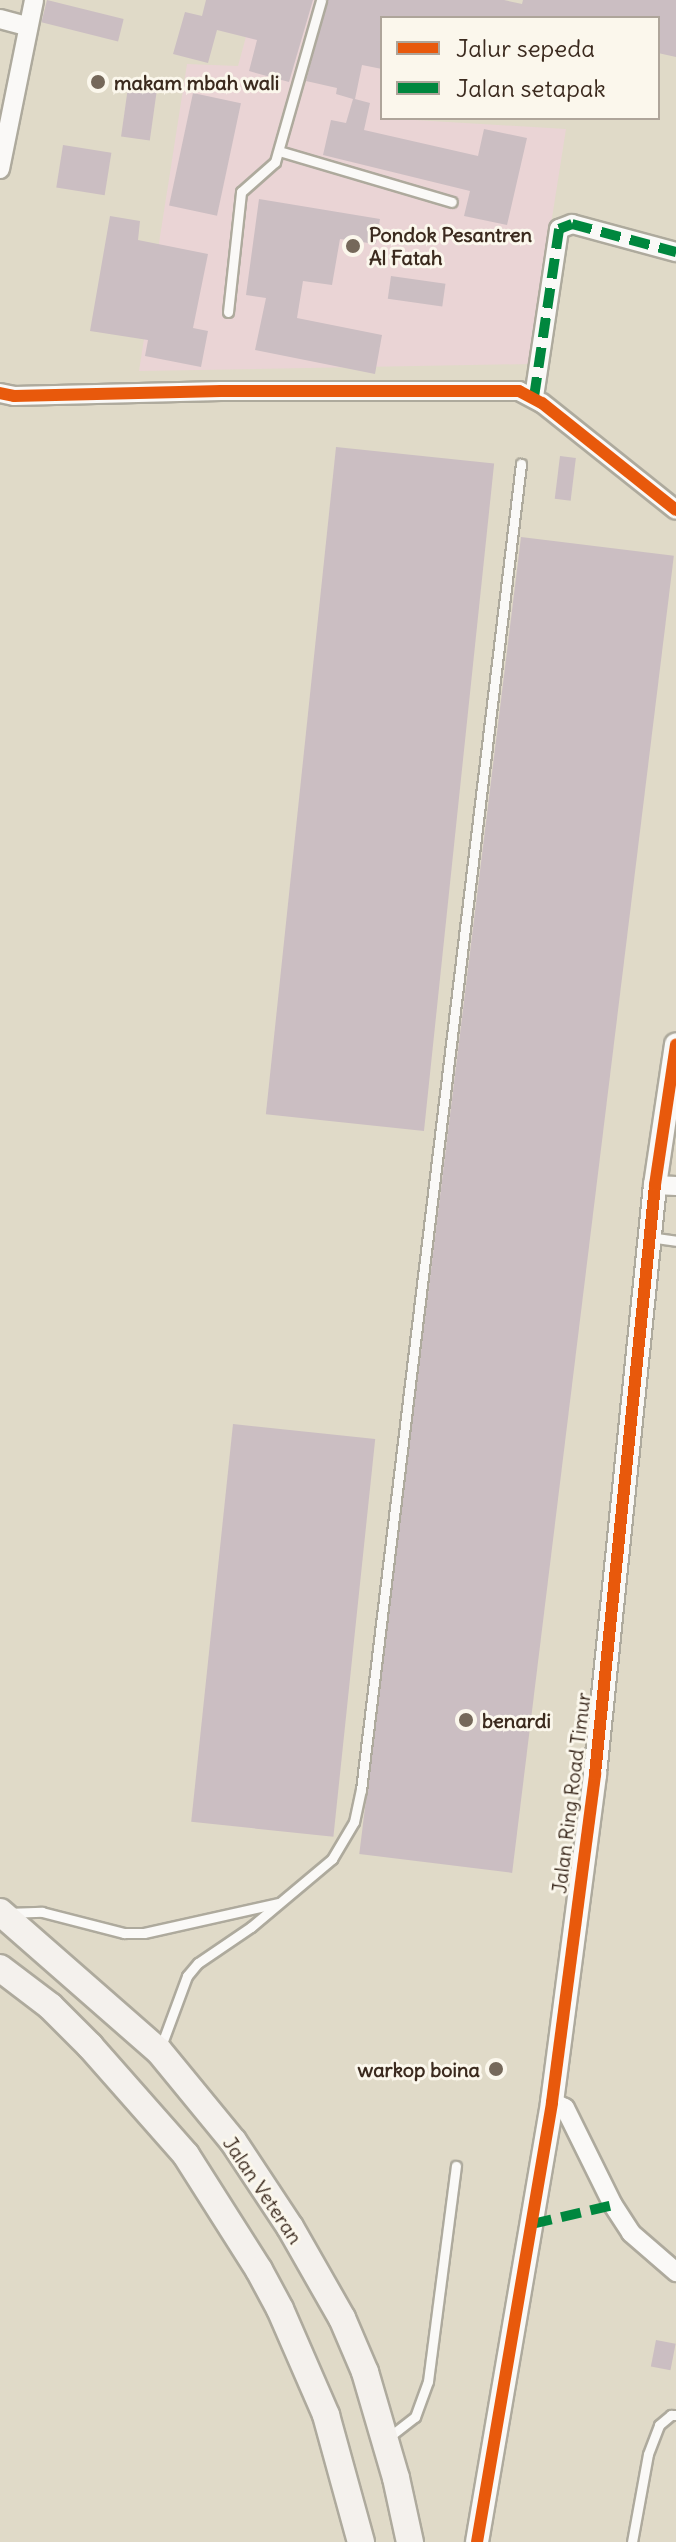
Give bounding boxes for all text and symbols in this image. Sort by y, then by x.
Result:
legend [380,16,660,120]
text: Jalur sepeda [456,33,595,63]
place label: makam mbah wali [114,70,279,94]
marker: makam mbah wali [89,73,107,91]
text: Jalan setapak [456,73,606,103]
place label: Pondok Pesantren Al Fatah [369,222,532,269]
marker: Pondok Pesantren Al Fatah [344,237,362,255]
street label: Jalan Ring Road Timur [547,1691,595,1895]
place label: benardi [482,1708,551,1732]
marker: benardi [457,1711,475,1729]
place label: warkop boina [357,2057,480,2081]
marker: warkop boina [487,2060,505,2078]
street label: Jalan Veteran [218,2132,308,2248]

